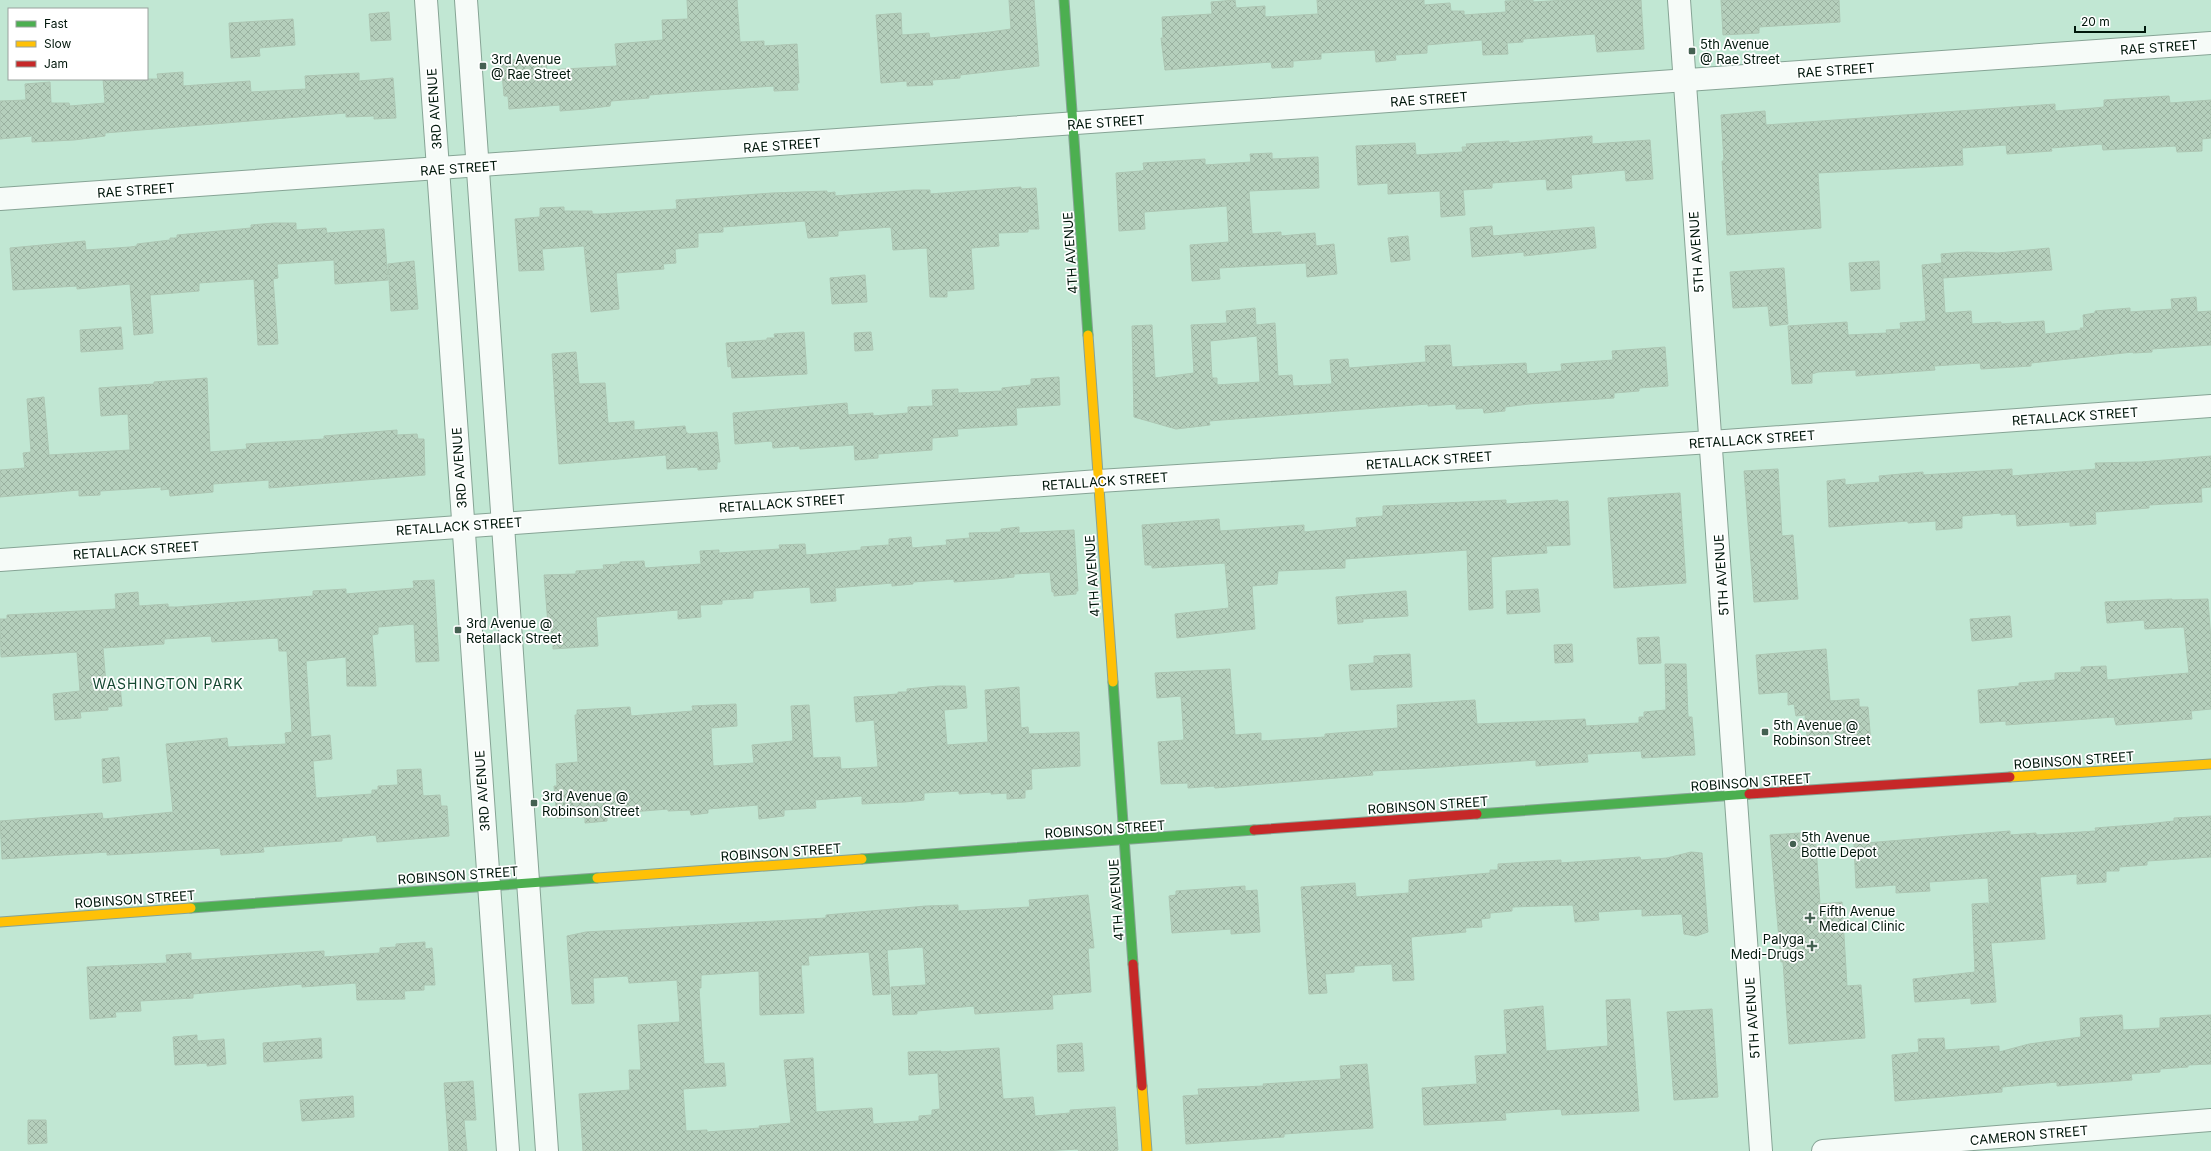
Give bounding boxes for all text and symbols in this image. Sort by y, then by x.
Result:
legend [8,8,148,80]
scale bar [2075,8,2145,34]
text: 20 m [2081,14,2110,29]
text: Fast [44,16,68,31]
text: Slow [44,36,72,51]
place label: 5th Avenue @ Rae Street [1700,36,1780,67]
street label: RAE STREET [2120,36,2198,58]
marker: 5th Avenue @ Rae Street [1687,46,1697,56]
place label: 3rd Avenue @ Rae Street [491,51,571,82]
text: Jam [44,56,68,71]
street label: RAE STREET [1797,59,1875,81]
marker: 3rd Avenue @ Rae Street [478,61,488,71]
street label: 3RD AVENUE [423,68,445,150]
street label: RAE STREET [1390,88,1468,110]
street label: RAE STREET [1067,111,1145,133]
street label: RAE STREET [743,134,821,156]
street label: RAE STREET [420,157,498,179]
street label: RAE STREET [97,179,175,201]
street label: 4TH AVENUE [1059,211,1081,295]
street label: 5TH AVENUE [1685,211,1707,293]
street label: RETALLACK STREET [2011,404,2139,428]
street label: 3RD AVENUE [448,427,470,509]
street label: RETALLACK STREET [1688,427,1816,451]
street label: RETALLACK STREET [1365,448,1493,472]
street label: RETALLACK STREET [1041,469,1169,493]
street label: RETALLACK STREET [718,491,846,515]
street label: RETALLACK STREET [395,514,523,538]
street label: 4TH AVENUE [1081,534,1103,618]
street label: 5TH AVENUE [1710,534,1732,616]
street label: RETALLACK STREET [72,538,200,562]
place label: 3rd Avenue @ Retallack Street [466,615,562,646]
marker: 3rd Avenue @ Retallack Street [453,625,463,635]
district label: WASHINGTON PARK [92,675,244,692]
place label: 5th Avenue @ Robinson Street [1773,717,1870,748]
marker: 5th Avenue @ Robinson Street [1760,727,1770,737]
street label: ROBINSON STREET [2013,748,2135,772]
street label: 3RD AVENUE [471,750,493,832]
street label: ROBINSON STREET [1690,770,1812,794]
place label: 3rd Avenue @ Robinson Street [542,788,639,819]
street label: ROBINSON STREET [1367,793,1489,817]
marker: 3rd Avenue @ Robinson Street [529,798,539,808]
street label: ROBINSON STREET [1044,817,1166,841]
place label: 5th Avenue Bottle Depot [1801,829,1877,860]
marker: 5th Avenue Bottle Depot [1788,839,1798,849]
street label: ROBINSON STREET [720,840,842,864]
street label: 4TH AVENUE [1105,858,1127,942]
street label: ROBINSON STREET [397,863,519,887]
street label: ROBINSON STREET [74,887,196,911]
place label: Fifth Avenue Medical Clinic [1819,903,1905,934]
marker: Fifth Avenue Medical Clinic [1804,912,1816,924]
place label: Palyga Medi-Drugs [1731,931,1804,962]
marker: Palyga Medi-Drugs [1807,941,1817,951]
street label: 5TH AVENUE [1741,977,1763,1059]
street label: CAMERON STREET [1969,1122,2089,1148]

